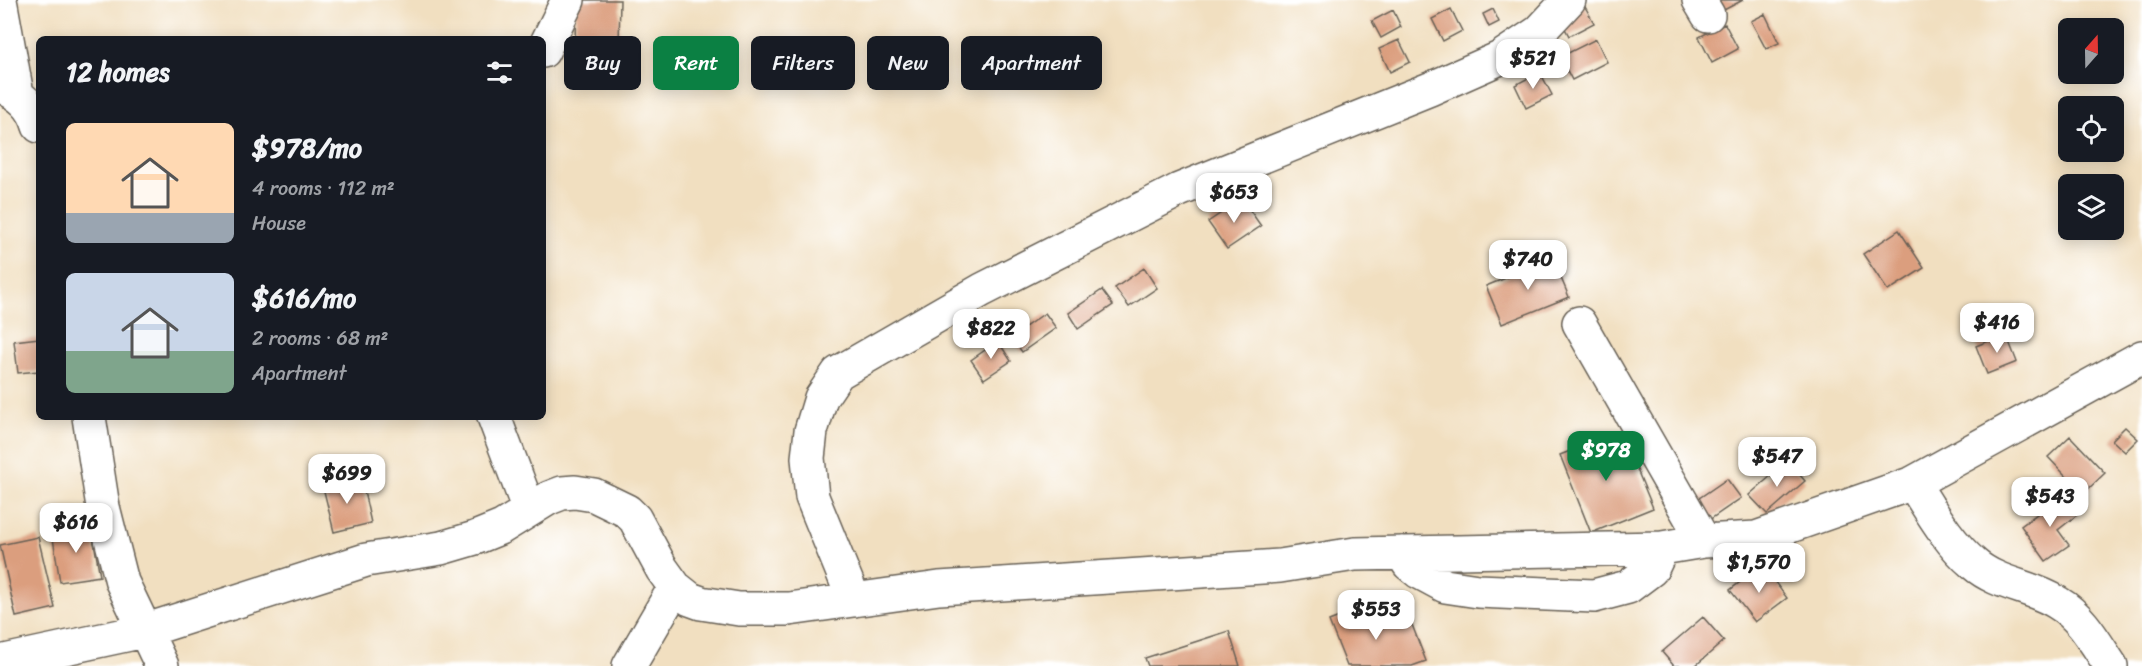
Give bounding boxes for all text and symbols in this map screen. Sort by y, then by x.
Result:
north arrow [2058,18,2124,84]
map controls [2058,18,2124,240]
chip: Buy [564,36,641,90]
chip: Rent [653,36,739,90]
chip: Filters [751,36,855,90]
chip: New [867,36,949,90]
chip: Apartment [961,36,1102,90]
pin: $521 [1497,39,1569,90]
text: $521 [1510,41,1556,76]
text: 12 homes [66,49,170,95]
icon: filters [483,56,516,89]
button: locate [2058,96,2124,162]
text: $978/mo [252,125,362,171]
icon: home [114,147,186,219]
text: 4 rooms · 112 m² [252,171,395,206]
pin: $653 [1198,173,1270,224]
button: layers [2058,174,2124,240]
text: $653 [1210,175,1258,210]
text: House [252,206,306,241]
pin: $740 [1492,240,1564,291]
text: $740 [1503,242,1553,277]
text: $616/mo [252,275,356,321]
icon: home [114,297,186,369]
pin: $416 [1961,303,2033,354]
text: $416 [1974,305,2020,340]
pin: $822 [955,309,1027,360]
text: $822 [967,311,1015,346]
text: 2 rooms · 68 m² [252,321,388,356]
text: Apartment [252,356,346,391]
pin: $978 [1570,431,1642,482]
text: $978 [1581,433,1631,468]
pin: $547 [1741,437,1813,488]
text: $547 [1752,439,1802,474]
pin: $699 [311,454,383,505]
text: $699 [322,456,372,491]
pin: $543 [2014,477,2086,528]
text: $543 [2025,479,2075,514]
pin: $616 [40,503,112,554]
text: $616 [54,505,98,540]
pin: $1,570 [1710,543,1808,594]
text: $1,570 [1727,545,1791,580]
pin: $553 [1340,590,1412,641]
text: $553 [1352,592,1400,627]

